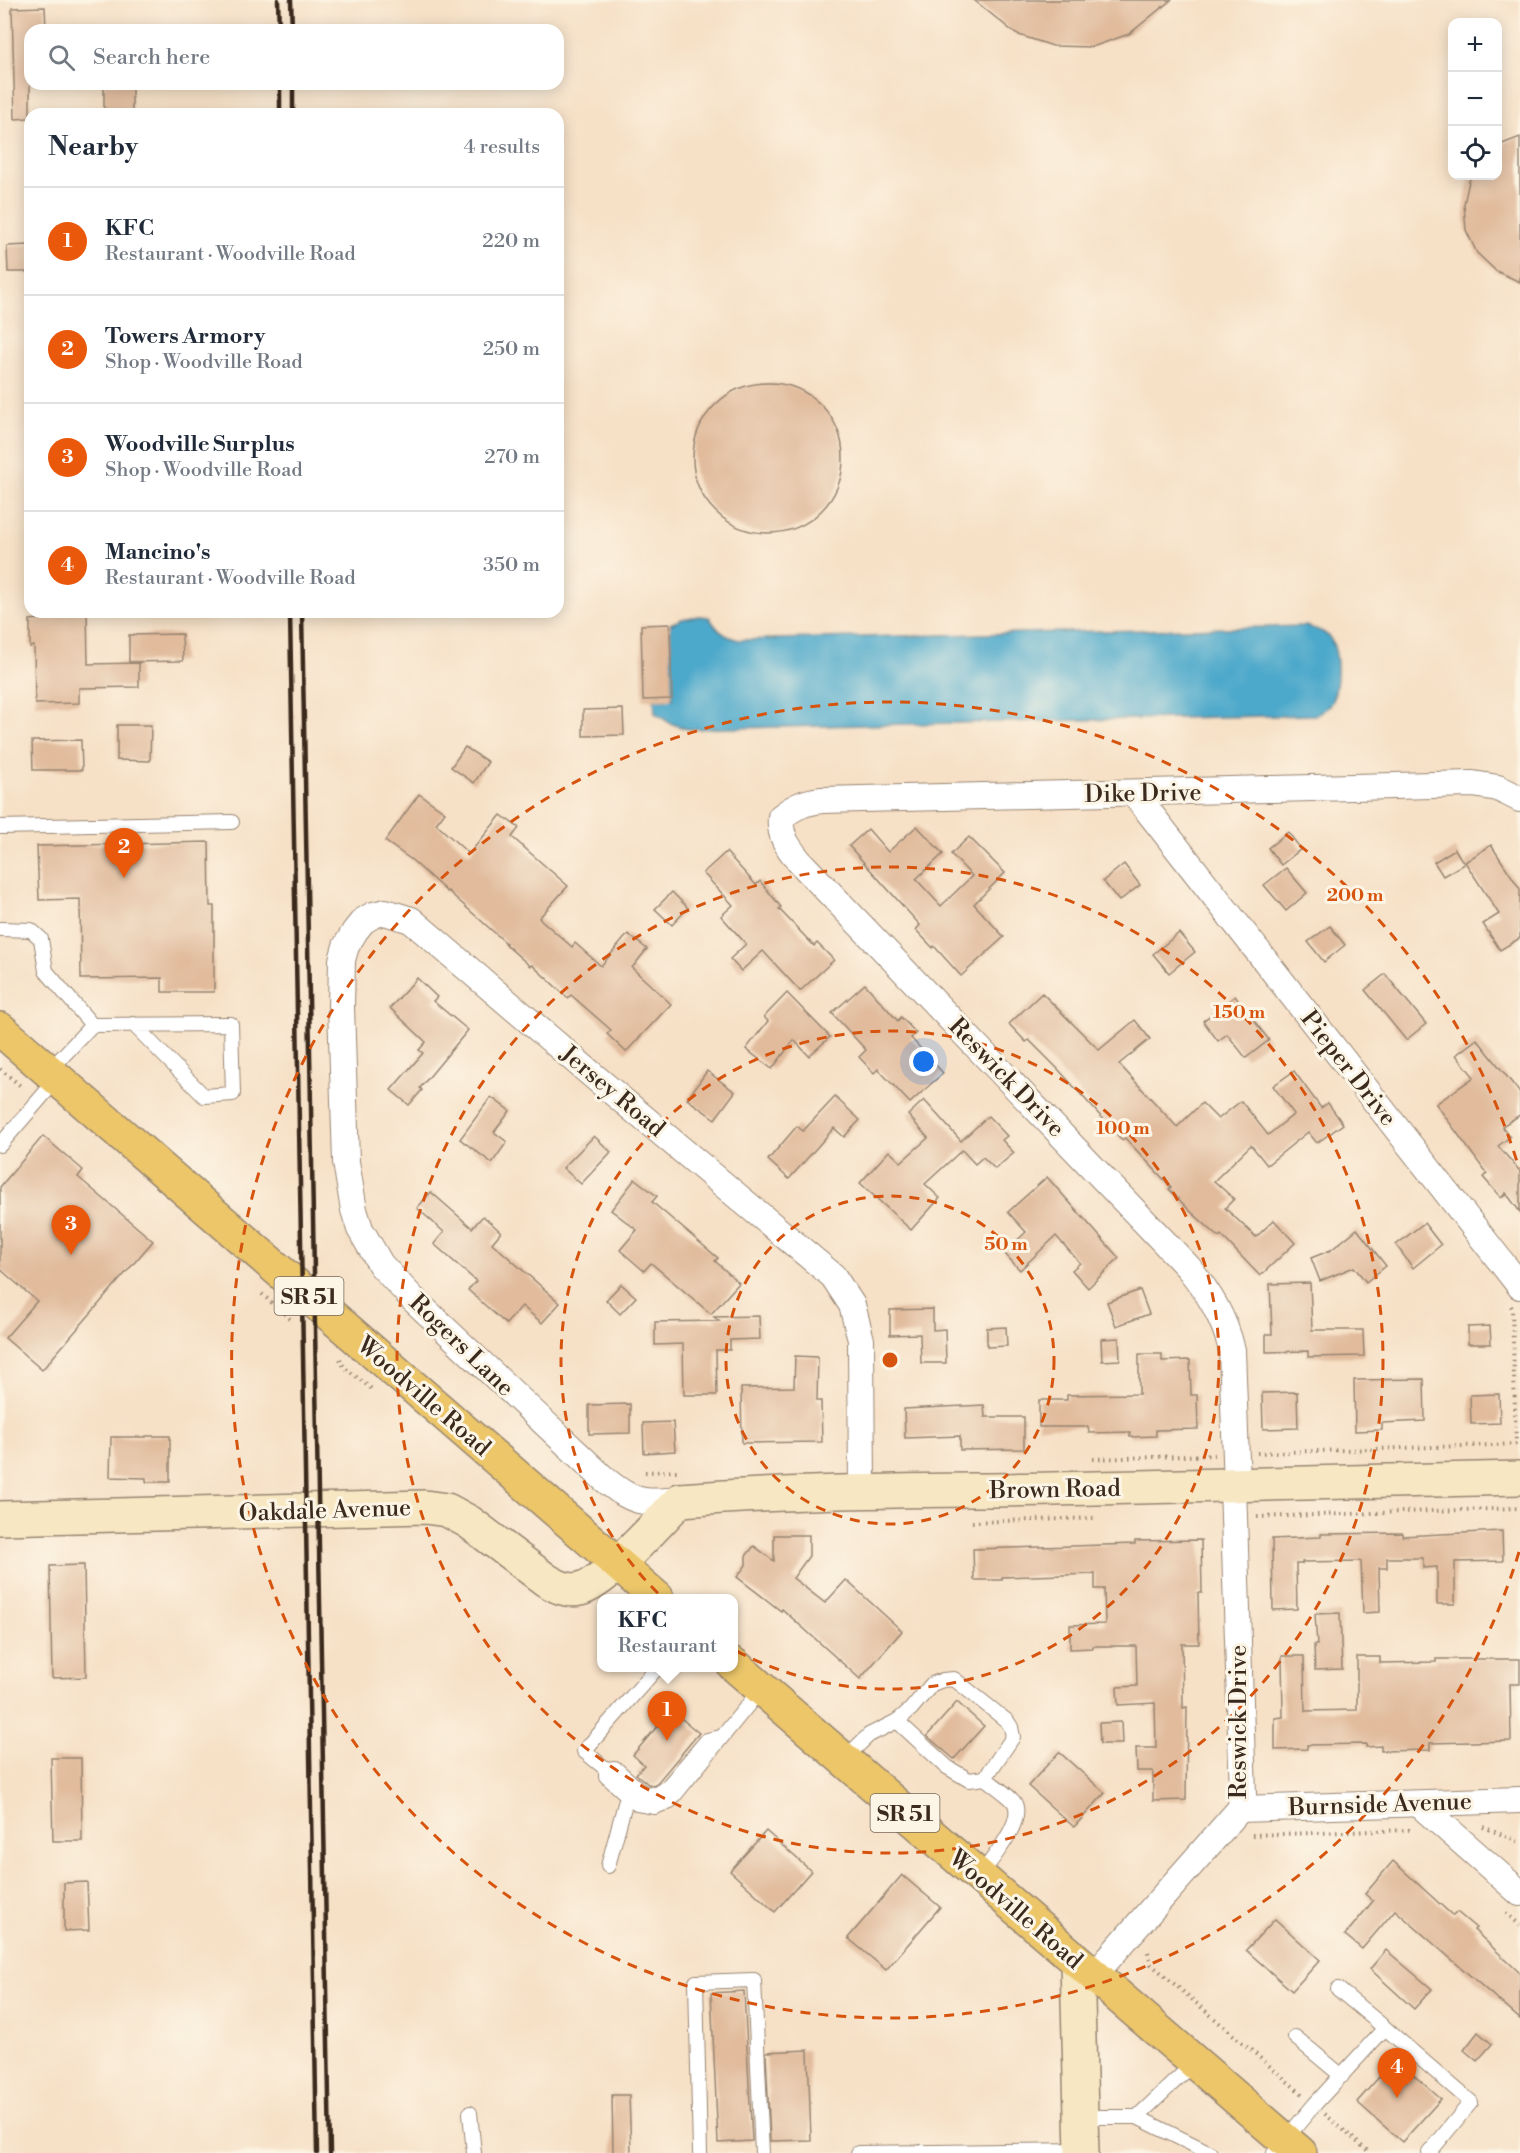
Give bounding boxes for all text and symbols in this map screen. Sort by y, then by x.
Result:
map controls [1448,18,1502,180]
button: + [1448,18,1502,72]
search box [24,24,564,90]
icon: search [45,41,78,74]
text: Search here [93,44,210,71]
button: − [1448,72,1502,126]
button: locate [1448,126,1502,180]
text: Nearby [48,131,138,163]
text: 4 results [463,135,540,160]
text: KFC [105,215,154,242]
text: 1 [63,229,72,254]
text: 220 m [482,229,540,254]
text: Restaurant · Woodville Road [105,242,356,267]
text: Towers Armory [105,323,265,350]
text: 2 [61,337,74,362]
text: 250 m [483,337,540,362]
text: Shop · Woodville Road [105,350,303,375]
text: Woodville Surplus [105,431,295,458]
text: 3 [61,445,74,470]
text: 270 m [484,445,540,470]
text: Shop · Woodville Road [105,458,303,483]
text: Mancino's [105,539,211,566]
text: 4 [61,553,74,578]
text: 350 m [483,553,540,578]
text: Restaurant · Woodville Road [105,566,356,591]
street label: Dike Drive [1084,778,1202,810]
pin: 2 [104,828,144,878]
text: 200 m [1327,884,1384,907]
text: 150 m [1213,1001,1266,1024]
street label: Pieper Drive [1294,1005,1403,1133]
street label: Reswick Drive [942,1012,1071,1144]
street label: Jersey Road [553,1039,671,1144]
your location [909,1047,938,1076]
text: 100 m [1096,1117,1150,1140]
pin: 3 [52,1206,90,1255]
text: 50 m [984,1233,1028,1256]
road number: SR 51 [274,1277,344,1315]
street label: Rogers Lane [403,1288,520,1403]
street label: Woodville Road [349,1330,497,1463]
centre of rings [880,1350,900,1370]
street label: Brown Road [988,1474,1121,1506]
street label: Oakdale Avenue [238,1493,412,1529]
popup [597,1594,738,1672]
text: KFC [618,1607,667,1634]
text: Restaurant [618,1634,717,1659]
street label: Reswick Drive [1224,1645,1254,1799]
pin: 1 [648,1692,686,1741]
street label: Burnside Avenue [1287,1787,1472,1823]
road number: SR 51 [870,1794,940,1832]
street label: Woodville Road [941,1843,1089,1976]
pin: 4 [1378,2048,1416,2098]

